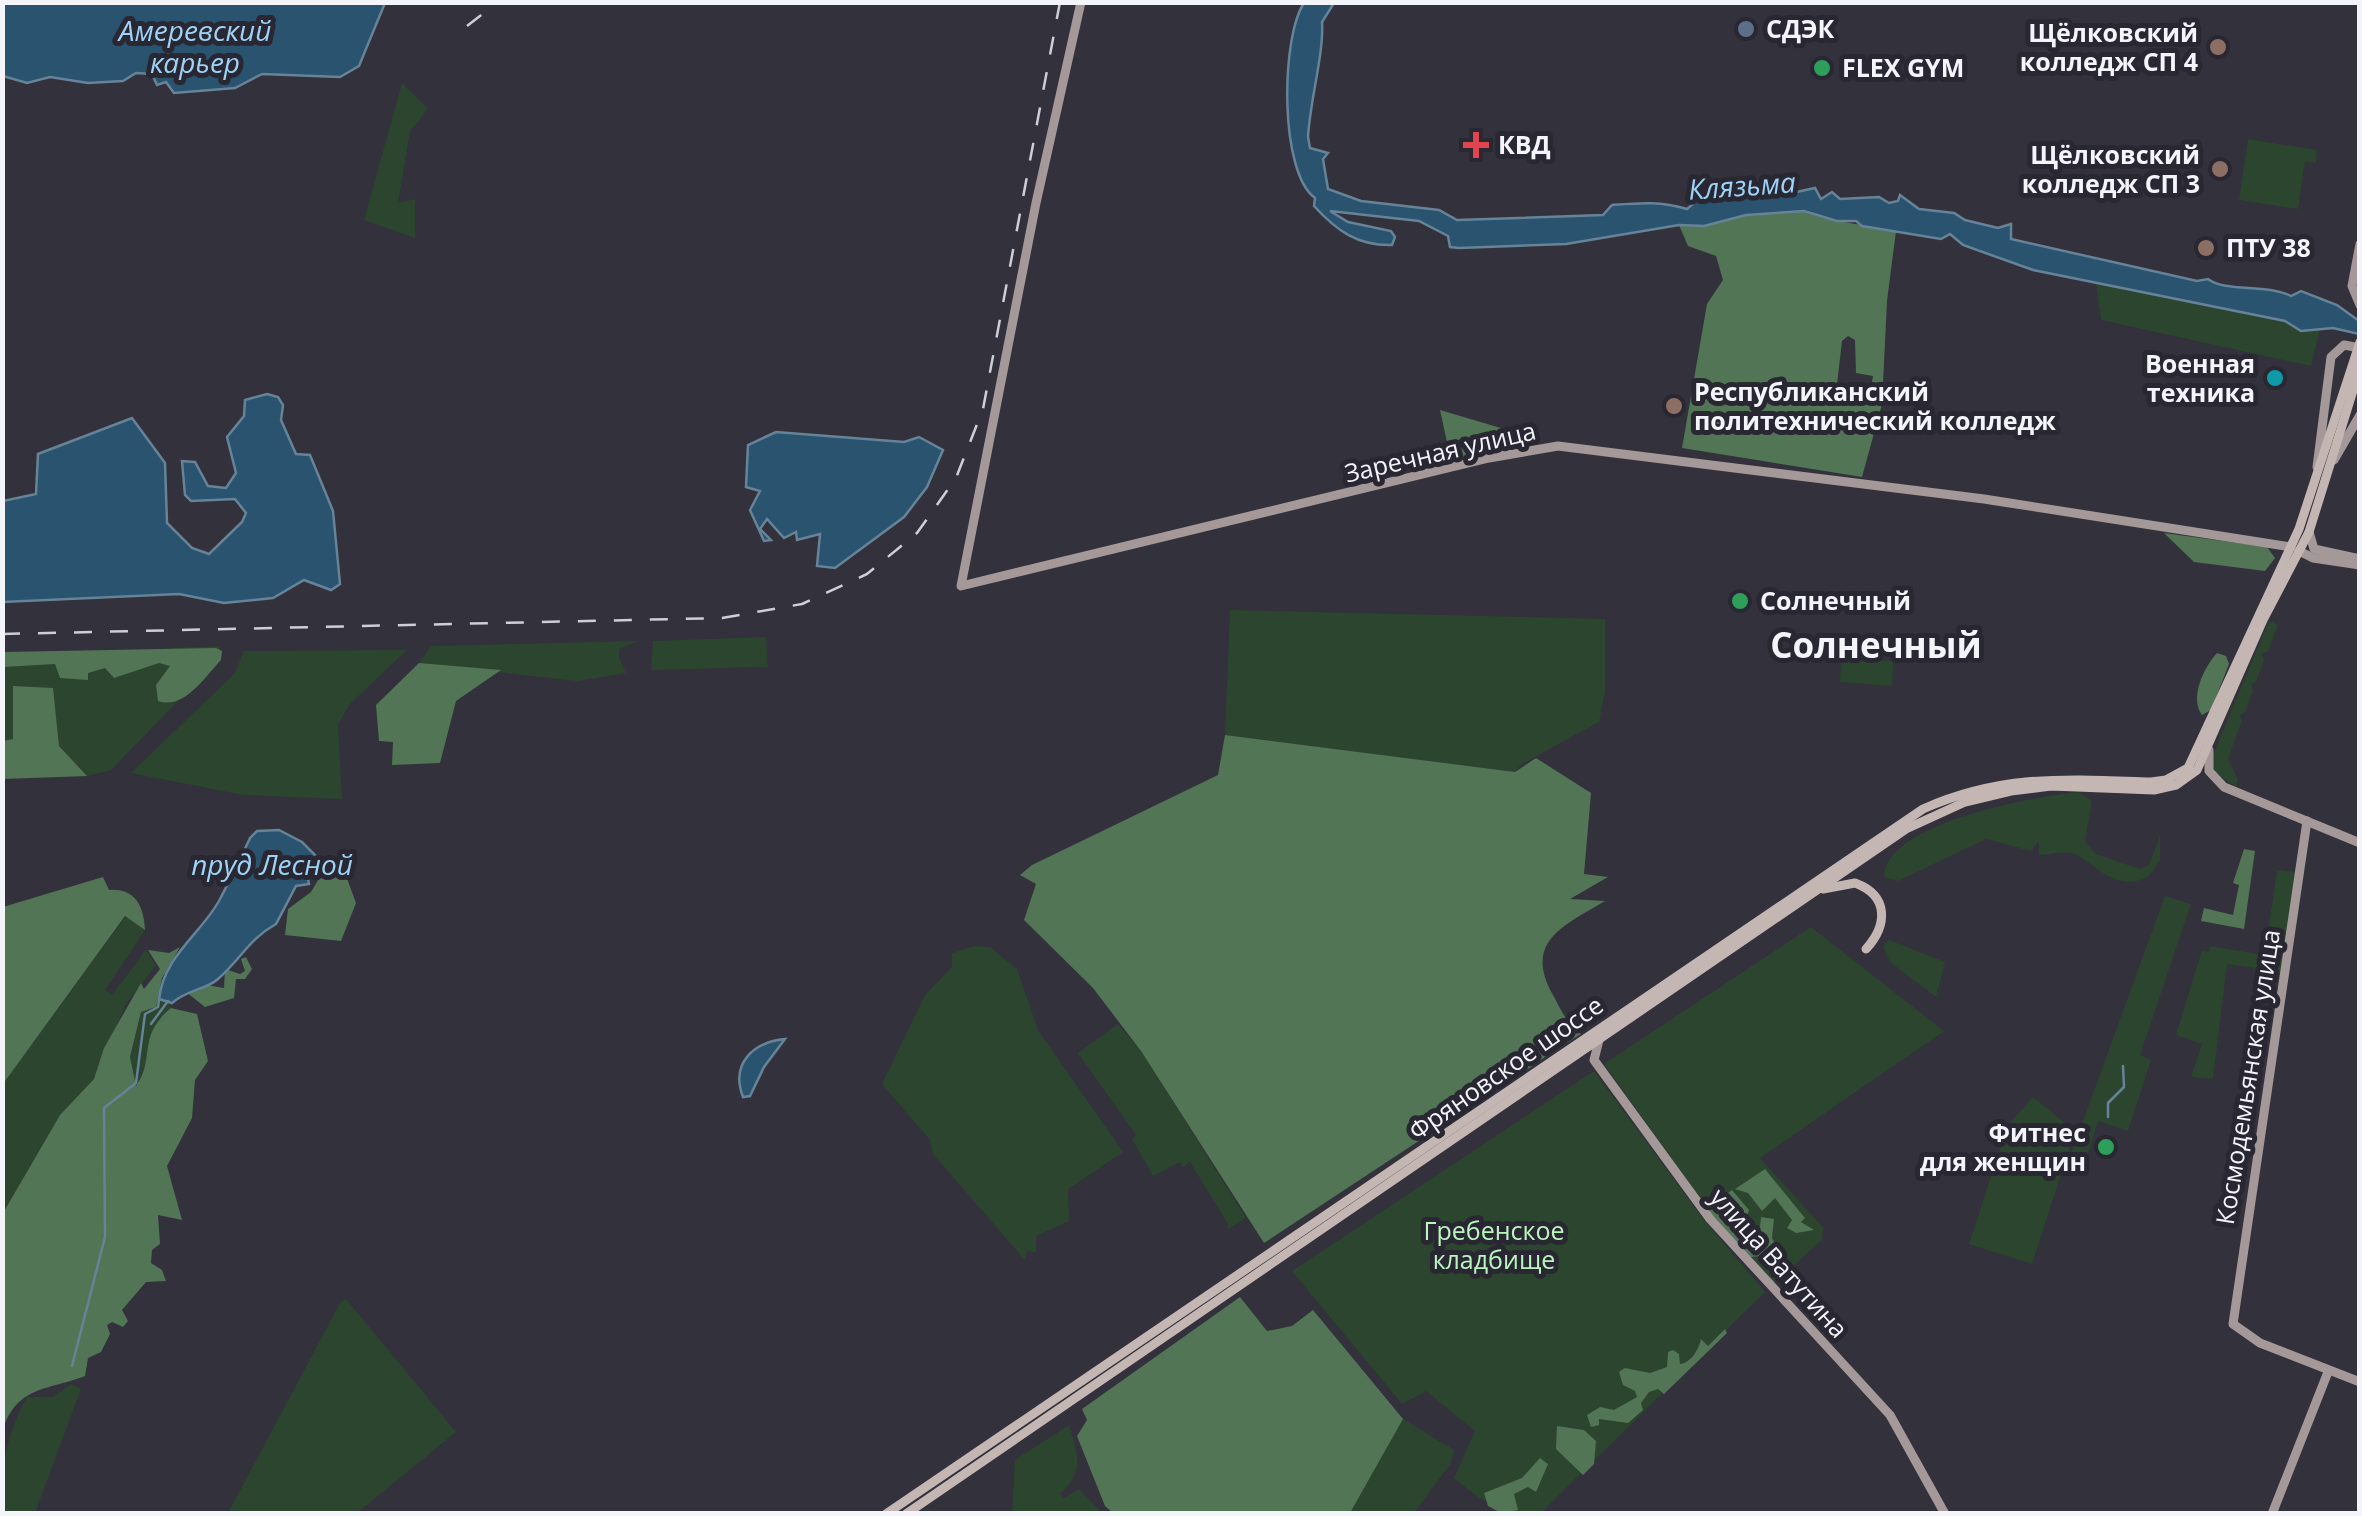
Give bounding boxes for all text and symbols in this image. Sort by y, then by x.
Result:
water label: Амеревский карьер [117,11,271,81]
place label: СДЭК [1766,11,1835,45]
place label: Щёлковский колледж СП 4 [2020,15,2198,78]
marker: СДЭК [1735,18,1757,40]
marker: Щёлковский колледж СП 4 [2207,36,2229,58]
place label: FLEX GYM [1842,50,1964,84]
marker: FLEX GYM [1811,57,1833,79]
place label: КВД [1498,127,1551,161]
marker: КВД [1463,132,1489,158]
place label: Щёлковский колледж СП 3 [2022,137,2200,200]
marker: Щёлковский колледж СП 3 [2209,158,2231,180]
water label: Клязьма [1687,162,1797,208]
place label: ПТУ 38 [2226,230,2311,264]
marker: ПТУ 38 [2195,237,2217,259]
place label: Военная техника [2145,346,2255,409]
marker: Военная техника [2264,367,2286,389]
place label: Республиканский политехнический колледж [1694,374,2056,437]
marker: Республиканский политехнический колледж [1663,395,1685,417]
street label: Заречная улица [1341,412,1539,490]
place label: Солнечный [1760,583,1911,617]
marker: Солнечный [1729,590,1751,612]
district label: Солнечный [1770,621,1982,668]
water label: пруд Лесной [191,845,353,883]
street label: Космодемьянская улица [2207,927,2287,1227]
street label: Фряновское шоссе [1401,987,1609,1147]
place label: Фитнес для женщин [1920,1115,2086,1178]
marker: Фитнес для женщин [2095,1136,2117,1158]
street label: улица Ватутина [1703,1180,1856,1344]
park label: Гребенское кладбище [1423,1213,1565,1276]

